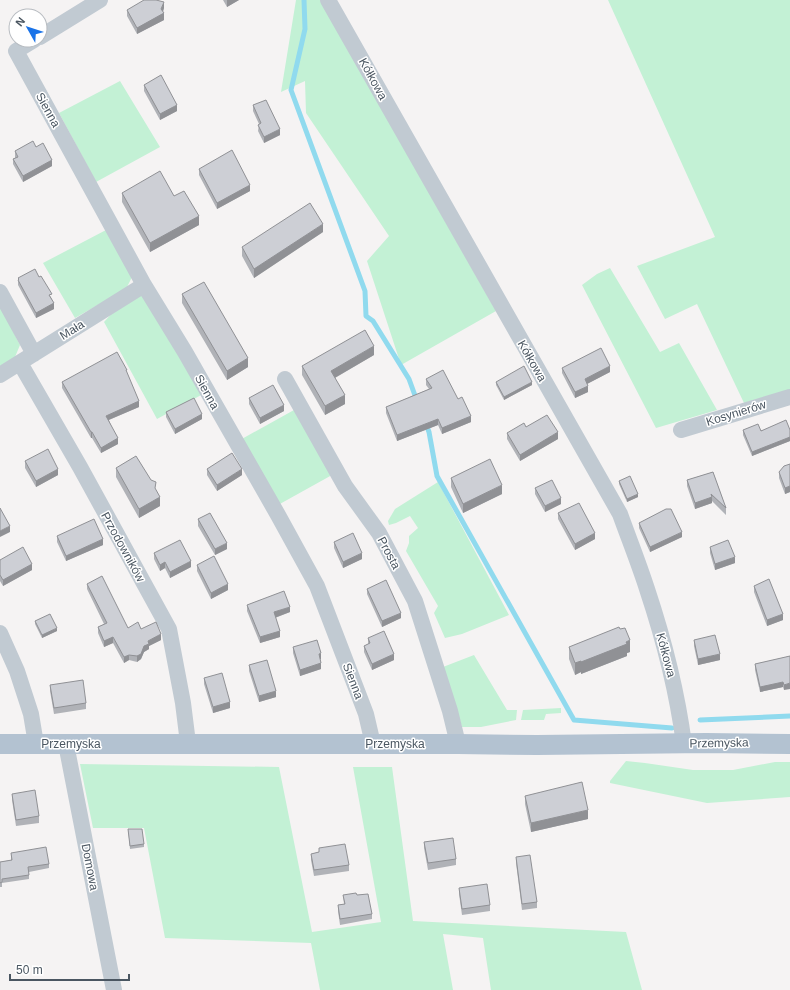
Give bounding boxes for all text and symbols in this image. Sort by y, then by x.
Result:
north arrow [8,8,48,48]
text: N [13,15,27,29]
street label: Kółkowa [356,56,390,103]
street label: Sienna [33,90,63,130]
street label: Mała [57,317,87,343]
street label: Kółkowa [515,338,550,384]
street label: Sienna [192,372,222,412]
street label: Kosynierów [704,397,768,429]
street label: Przodowników [98,510,148,585]
street label: Prosta [375,534,403,572]
street label: Kółkowa [653,631,679,679]
street label: Sienna [340,661,366,701]
street label: Przemyska [689,735,749,751]
street label: Przemyska [41,737,101,751]
street label: Przemyska [365,737,425,751]
street label: Domowa [79,842,101,892]
scale bar [10,956,129,982]
text: 50 m [16,963,43,977]

